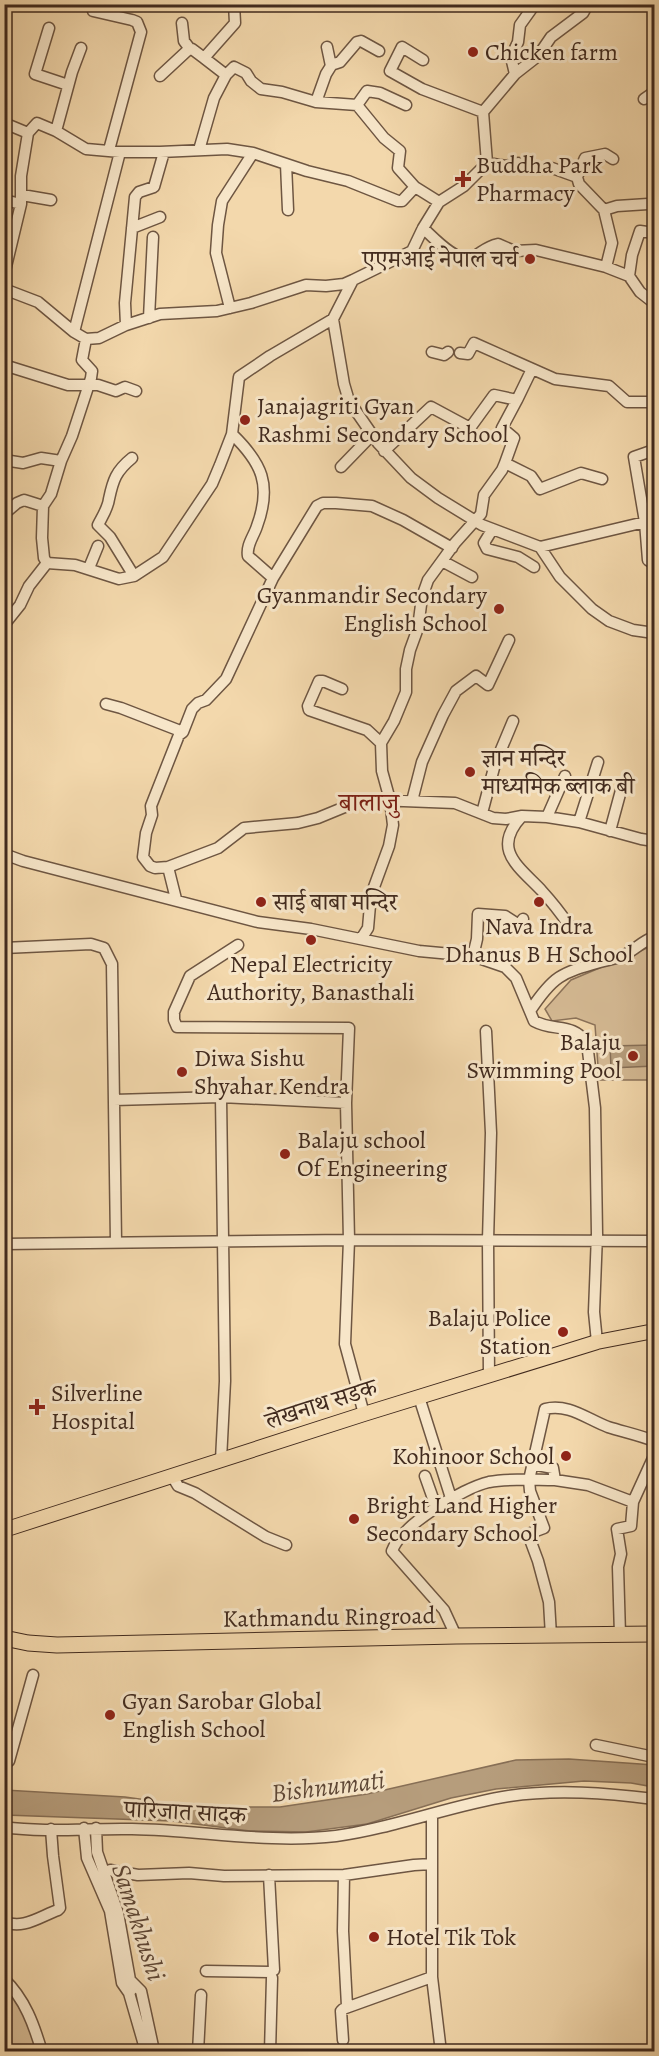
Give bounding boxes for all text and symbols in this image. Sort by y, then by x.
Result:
place label: Chicken farm [485,36,618,68]
marker: Chicken farm [466,45,480,59]
place label: Buddha Park Pharmacy [476,149,603,209]
marker: Buddha Park Pharmacy [454,170,472,188]
place label: एएमआई नेपाल चर्च [361,243,519,275]
marker: एएमआई नेपाल चर्च [523,252,537,266]
place label: Janajagriti Gyan Rashmi Secondary School [257,390,508,450]
marker: Janajagriti Gyan Rashmi Secondary School [238,413,252,427]
place label: Gyanmandir Secondary English School [257,579,487,639]
marker: Gyanmandir Secondary English School [492,602,506,616]
place label: ज्ञान मन्दिर माध्यमिक ब्लाक बी [481,742,635,802]
marker: ज्ञान मन्दिर माध्यमिक ब्लाक बी [463,765,477,779]
district label: बालाजु [337,785,401,820]
place label: साई बाबा मन्दिर [272,886,398,918]
marker: साई बाबा मन्दिर [254,895,268,909]
marker: Nava Indra Dhanus B H School [532,895,546,909]
place label: Nava Indra Dhanus B H School [445,910,633,970]
marker: Nepal Electricity Authority, Banasthali [304,933,318,947]
place label: Nepal Electricity Authority, Banasthali [206,948,415,1008]
place label: Balaju Swimming Pool [467,1026,621,1086]
place label: Diwa Sishu Shyahar Kendra [194,1042,350,1102]
marker: Balaju Swimming Pool [626,1049,640,1063]
marker: Diwa Sishu Shyahar Kendra [175,1065,189,1079]
place label: Balaju school Of Engineering [297,1124,447,1184]
marker: Balaju school Of Engineering [278,1147,292,1161]
place label: Balaju Police Station [427,1302,551,1362]
marker: Balaju Police Station [556,1325,570,1339]
street label: लेखनाथ सडक [260,1370,383,1437]
place label: Silverline Hospital [51,1377,143,1437]
marker: Silverline Hospital [28,1398,46,1416]
place label: Kohinoor School [392,1440,554,1472]
marker: Kohinoor School [559,1449,573,1463]
place label: Bright Land Higher Secondary School [366,1489,557,1549]
marker: Bright Land Higher Secondary School [347,1512,361,1526]
street label: Kathmandu Ringroad [222,1599,436,1635]
place label: Gyan Sarobar Global English School [122,1685,322,1745]
marker: Gyan Sarobar Global English School [103,1708,117,1722]
water label: Bishnumati [269,1762,387,1811]
street label: पारिजात सादक [122,1793,249,1831]
water label: Samakhushi [103,1859,174,1985]
place label: Hotel Tik Tok [386,1921,516,1953]
marker: Hotel Tik Tok [367,1930,381,1944]

